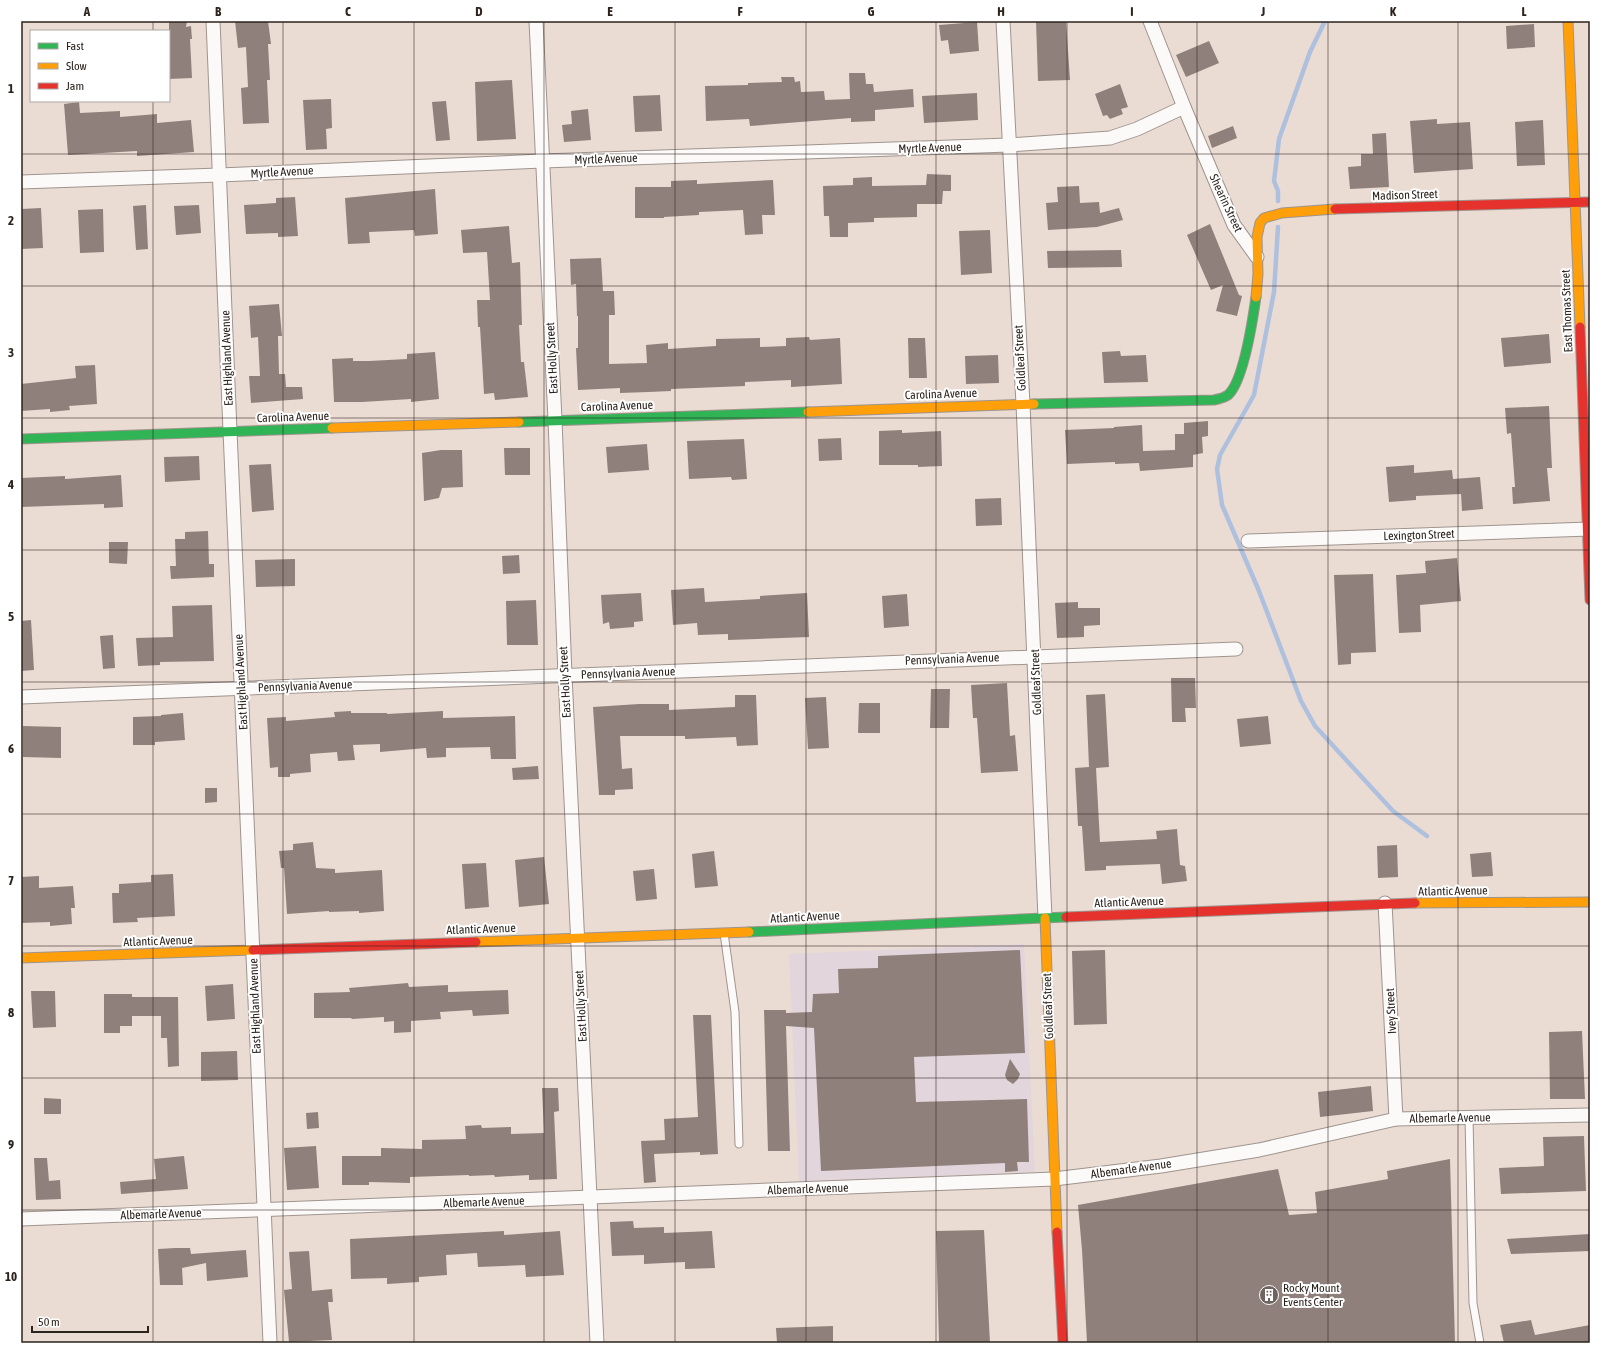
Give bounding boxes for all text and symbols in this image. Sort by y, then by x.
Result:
text: A [83,4,91,19]
text: B [215,4,222,19]
text: C [345,4,351,19]
text: D [475,4,483,19]
text: E [607,4,613,19]
text: F [737,4,743,19]
text: G [868,4,875,19]
text: H [997,4,1005,19]
text: I [1130,4,1134,19]
text: J [1260,4,1265,19]
text: K [1390,4,1397,19]
text: L [1521,4,1527,19]
legend [30,30,170,102]
text: Fast [66,39,84,53]
text: Slow [66,59,87,73]
text: Jam [66,79,84,93]
text: 1 [8,81,14,96]
street label: Myrtle Avenue [898,140,962,156]
street label: Myrtle Avenue [574,151,638,167]
street label: Myrtle Avenue [250,163,314,181]
street label: Shearin Street [1207,172,1246,235]
street label: Madison Street [1372,187,1439,203]
text: 2 [8,213,14,228]
street label: East Thomas Street [1559,269,1575,353]
street label: East Highland Avenue [218,310,236,406]
street label: East Holly Street [543,321,561,394]
street label: Goldleaf Street [1011,324,1029,391]
text: 3 [8,345,14,360]
street label: Carolina Avenue [905,386,977,402]
street label: Carolina Avenue [581,398,653,414]
street label: Carolina Avenue [257,409,329,425]
text: 4 [7,477,14,492]
street label: Lexington Street [1383,527,1455,543]
text: 5 [8,609,14,624]
street label: East Highland Avenue [232,634,250,730]
street label: East Holly Street [556,645,574,718]
street label: Goldleaf Street [1028,648,1044,715]
street label: Pennsylvania Avenue [905,650,999,668]
street label: Pennsylvania Avenue [581,664,675,682]
street label: Pennsylvania Avenue [258,677,352,695]
text: 6 [8,741,14,756]
text: 7 [8,873,14,888]
street label: Atlantic Avenue [1418,883,1488,899]
street label: Atlantic Avenue [1094,894,1164,910]
street label: Atlantic Avenue [770,908,840,926]
street label: Atlantic Avenue [446,921,516,937]
street label: Atlantic Avenue [123,933,193,949]
street label: East Highland Avenue [246,958,264,1054]
street label: East Holly Street [572,969,590,1042]
street label: Goldleaf Street [1040,972,1056,1039]
street label: Ivey Street [1383,987,1399,1034]
text: 8 [8,1005,14,1020]
street label: Albemarle Avenue [1409,1110,1491,1126]
text: 9 [8,1137,14,1152]
street label: Albemarle Avenue [1090,1156,1172,1182]
street label: Albemarle Avenue [767,1181,849,1197]
street label: Albemarle Avenue [443,1194,525,1210]
street label: Albemarle Avenue [120,1206,202,1222]
text: 10 [5,1269,17,1284]
place label: Rocky Mount Events Center [1283,1281,1343,1309]
building icon: Rocky Mount Events Center [1258,1284,1280,1306]
scale bar [32,1308,148,1334]
text: 50 m [38,1315,60,1329]

